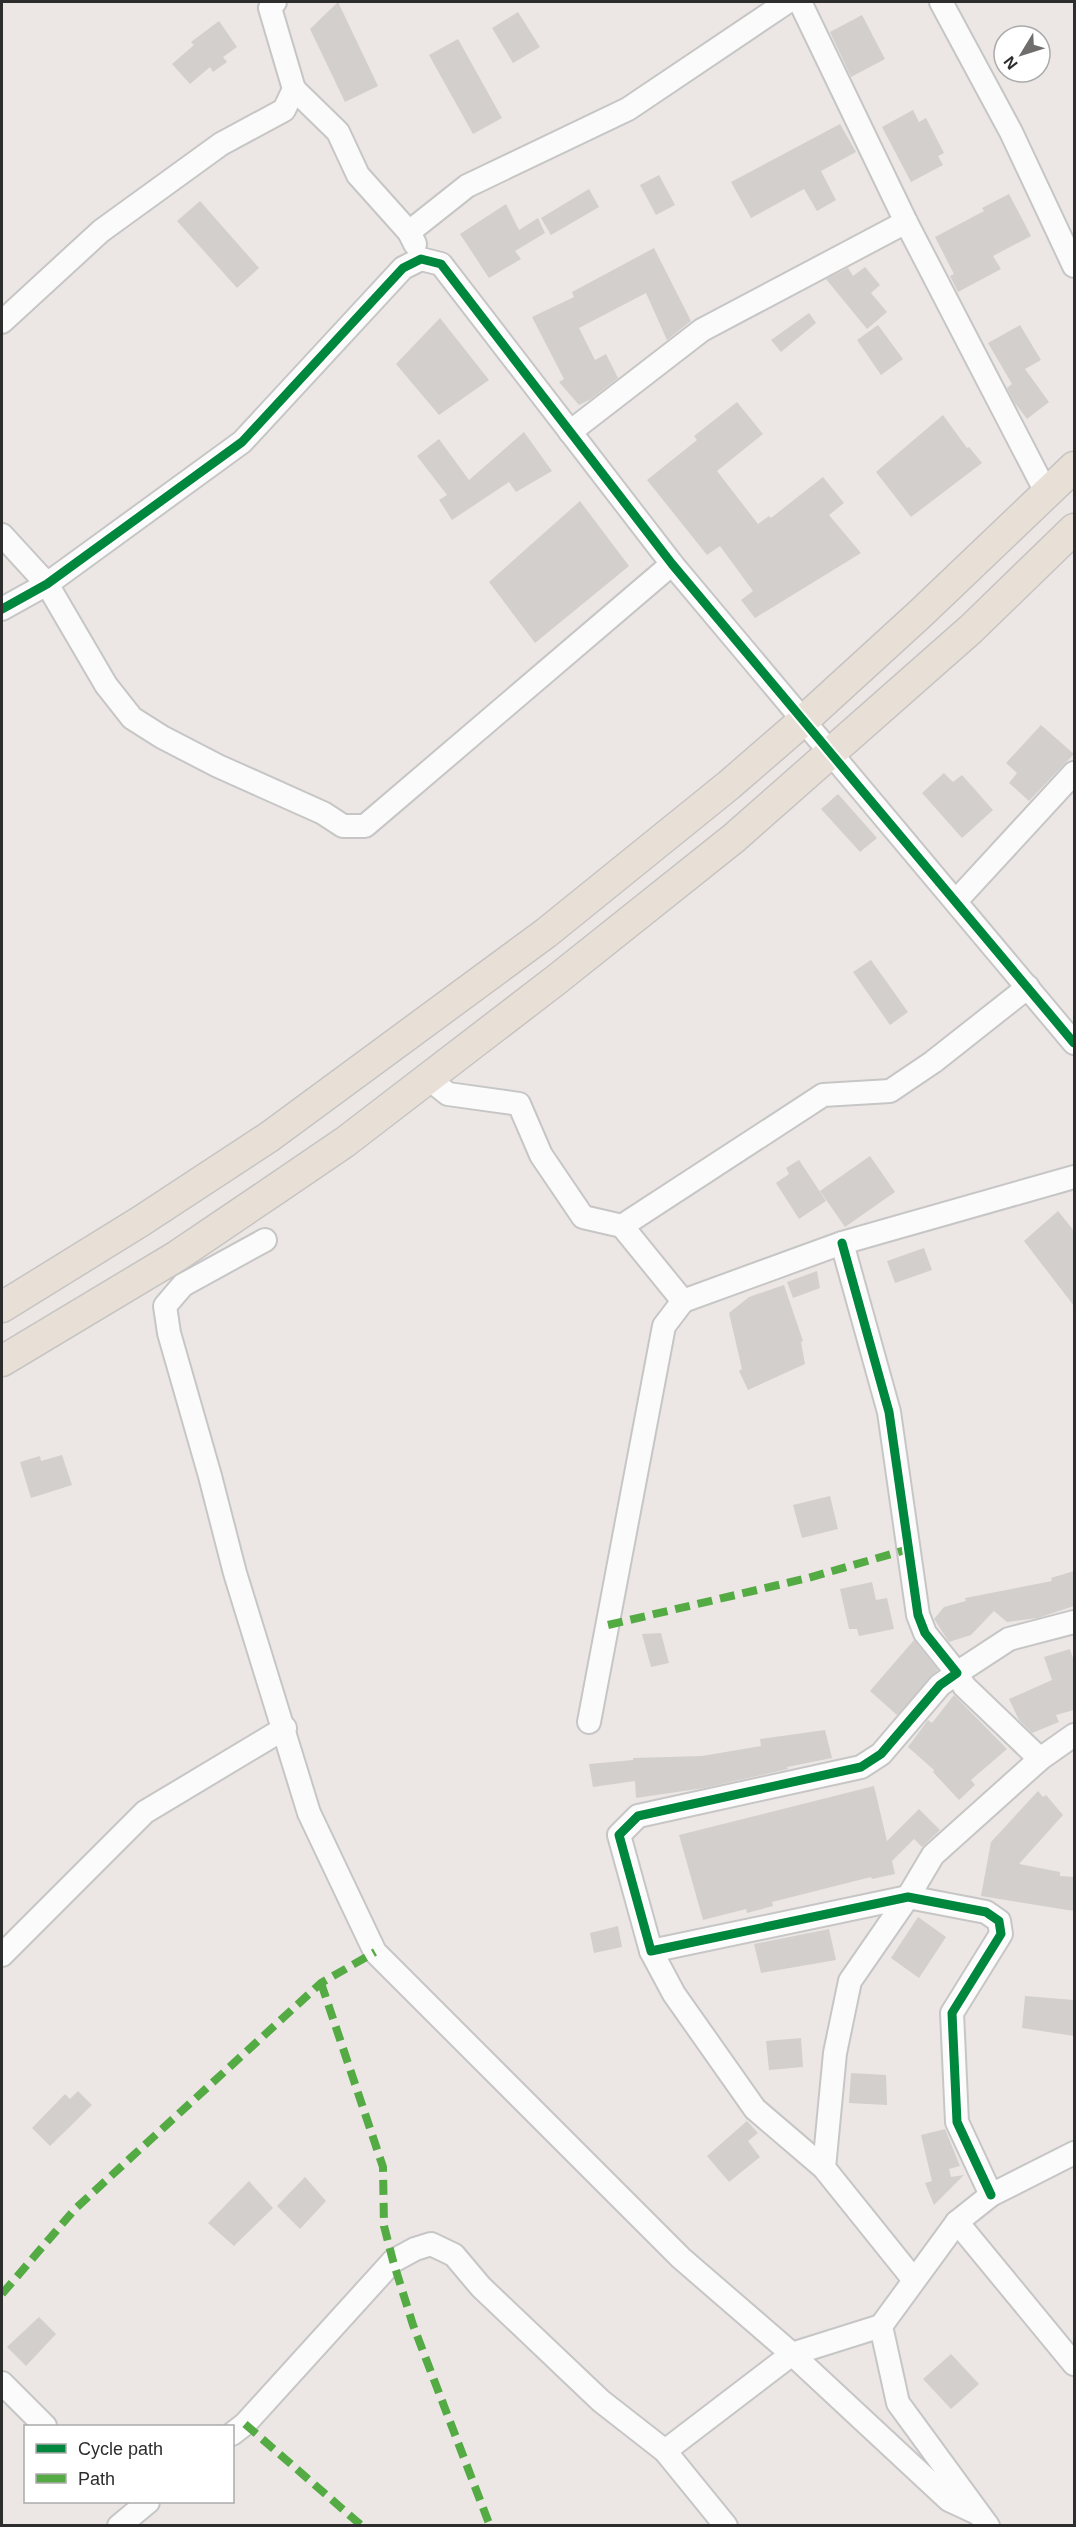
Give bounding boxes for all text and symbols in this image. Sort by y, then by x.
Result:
north arrow [992,24,1052,84]
text: N [1000,53,1021,73]
legend [24,2425,234,2503]
text: Cycle path [78,2439,163,2459]
text: Path [78,2469,115,2489]

